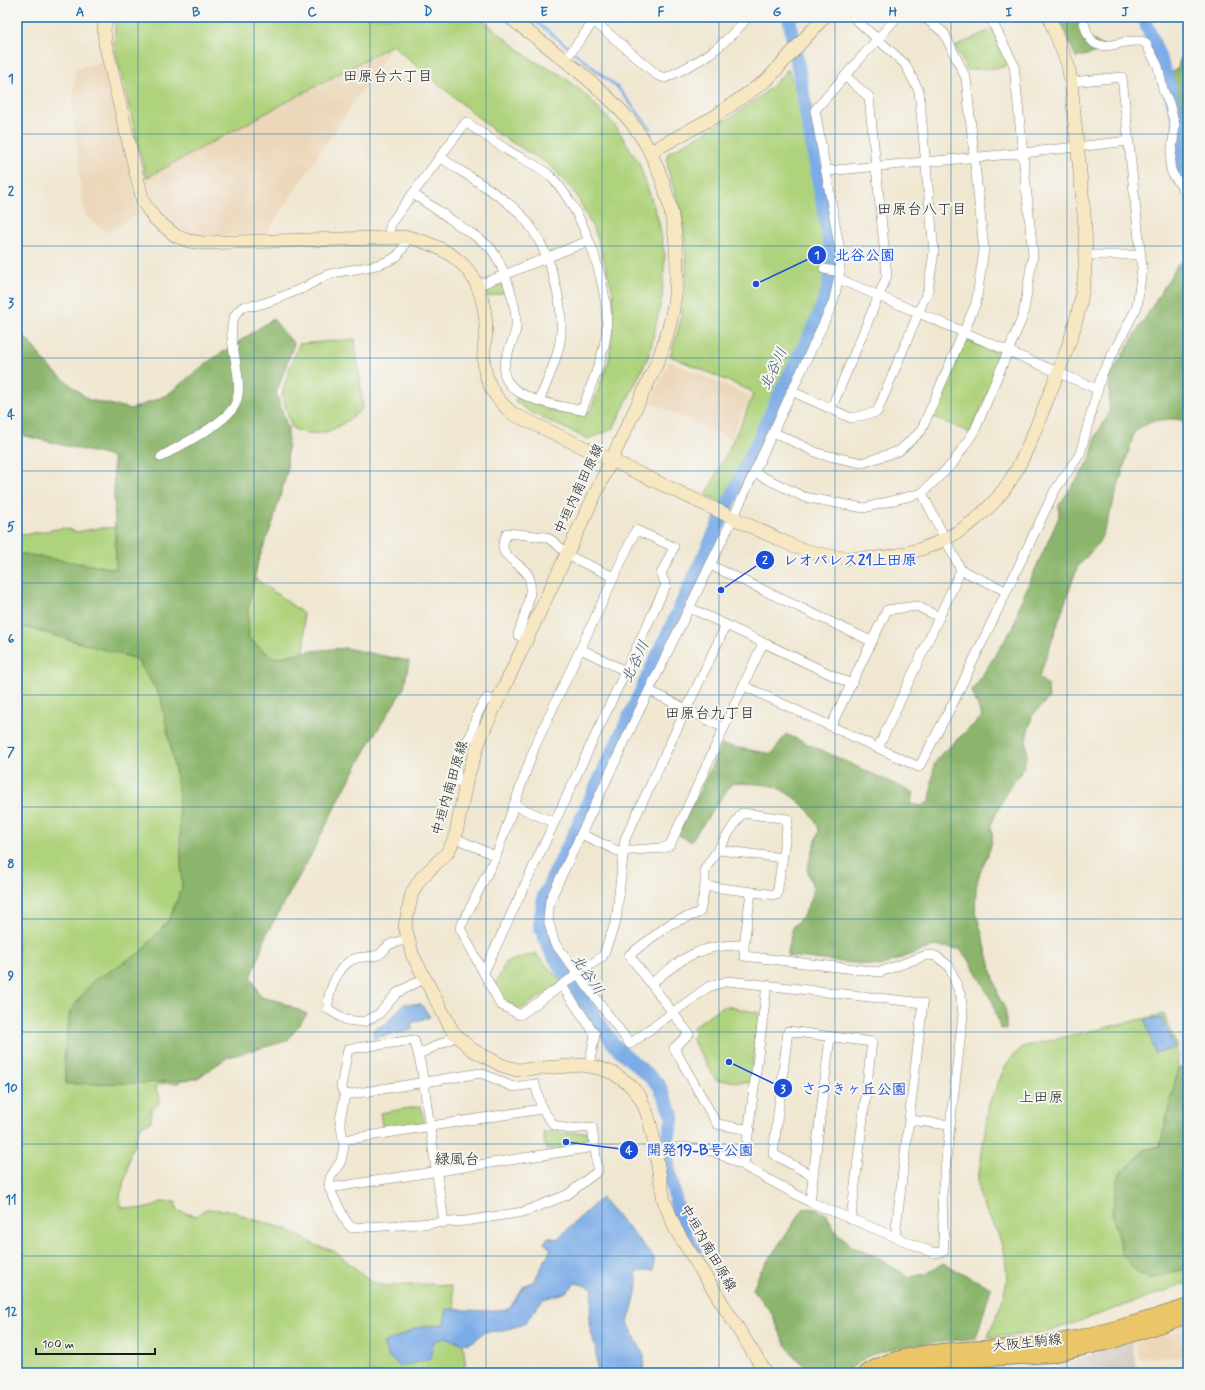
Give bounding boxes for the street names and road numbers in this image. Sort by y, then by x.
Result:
street label: 中垣内南田原線 [550,441,608,537]
street label: 中垣内南田原線 [428,738,472,838]
street label: 中垣内南田原線 [676,1201,740,1295]
street label: 大阪生駒線 [991,1330,1063,1356]

